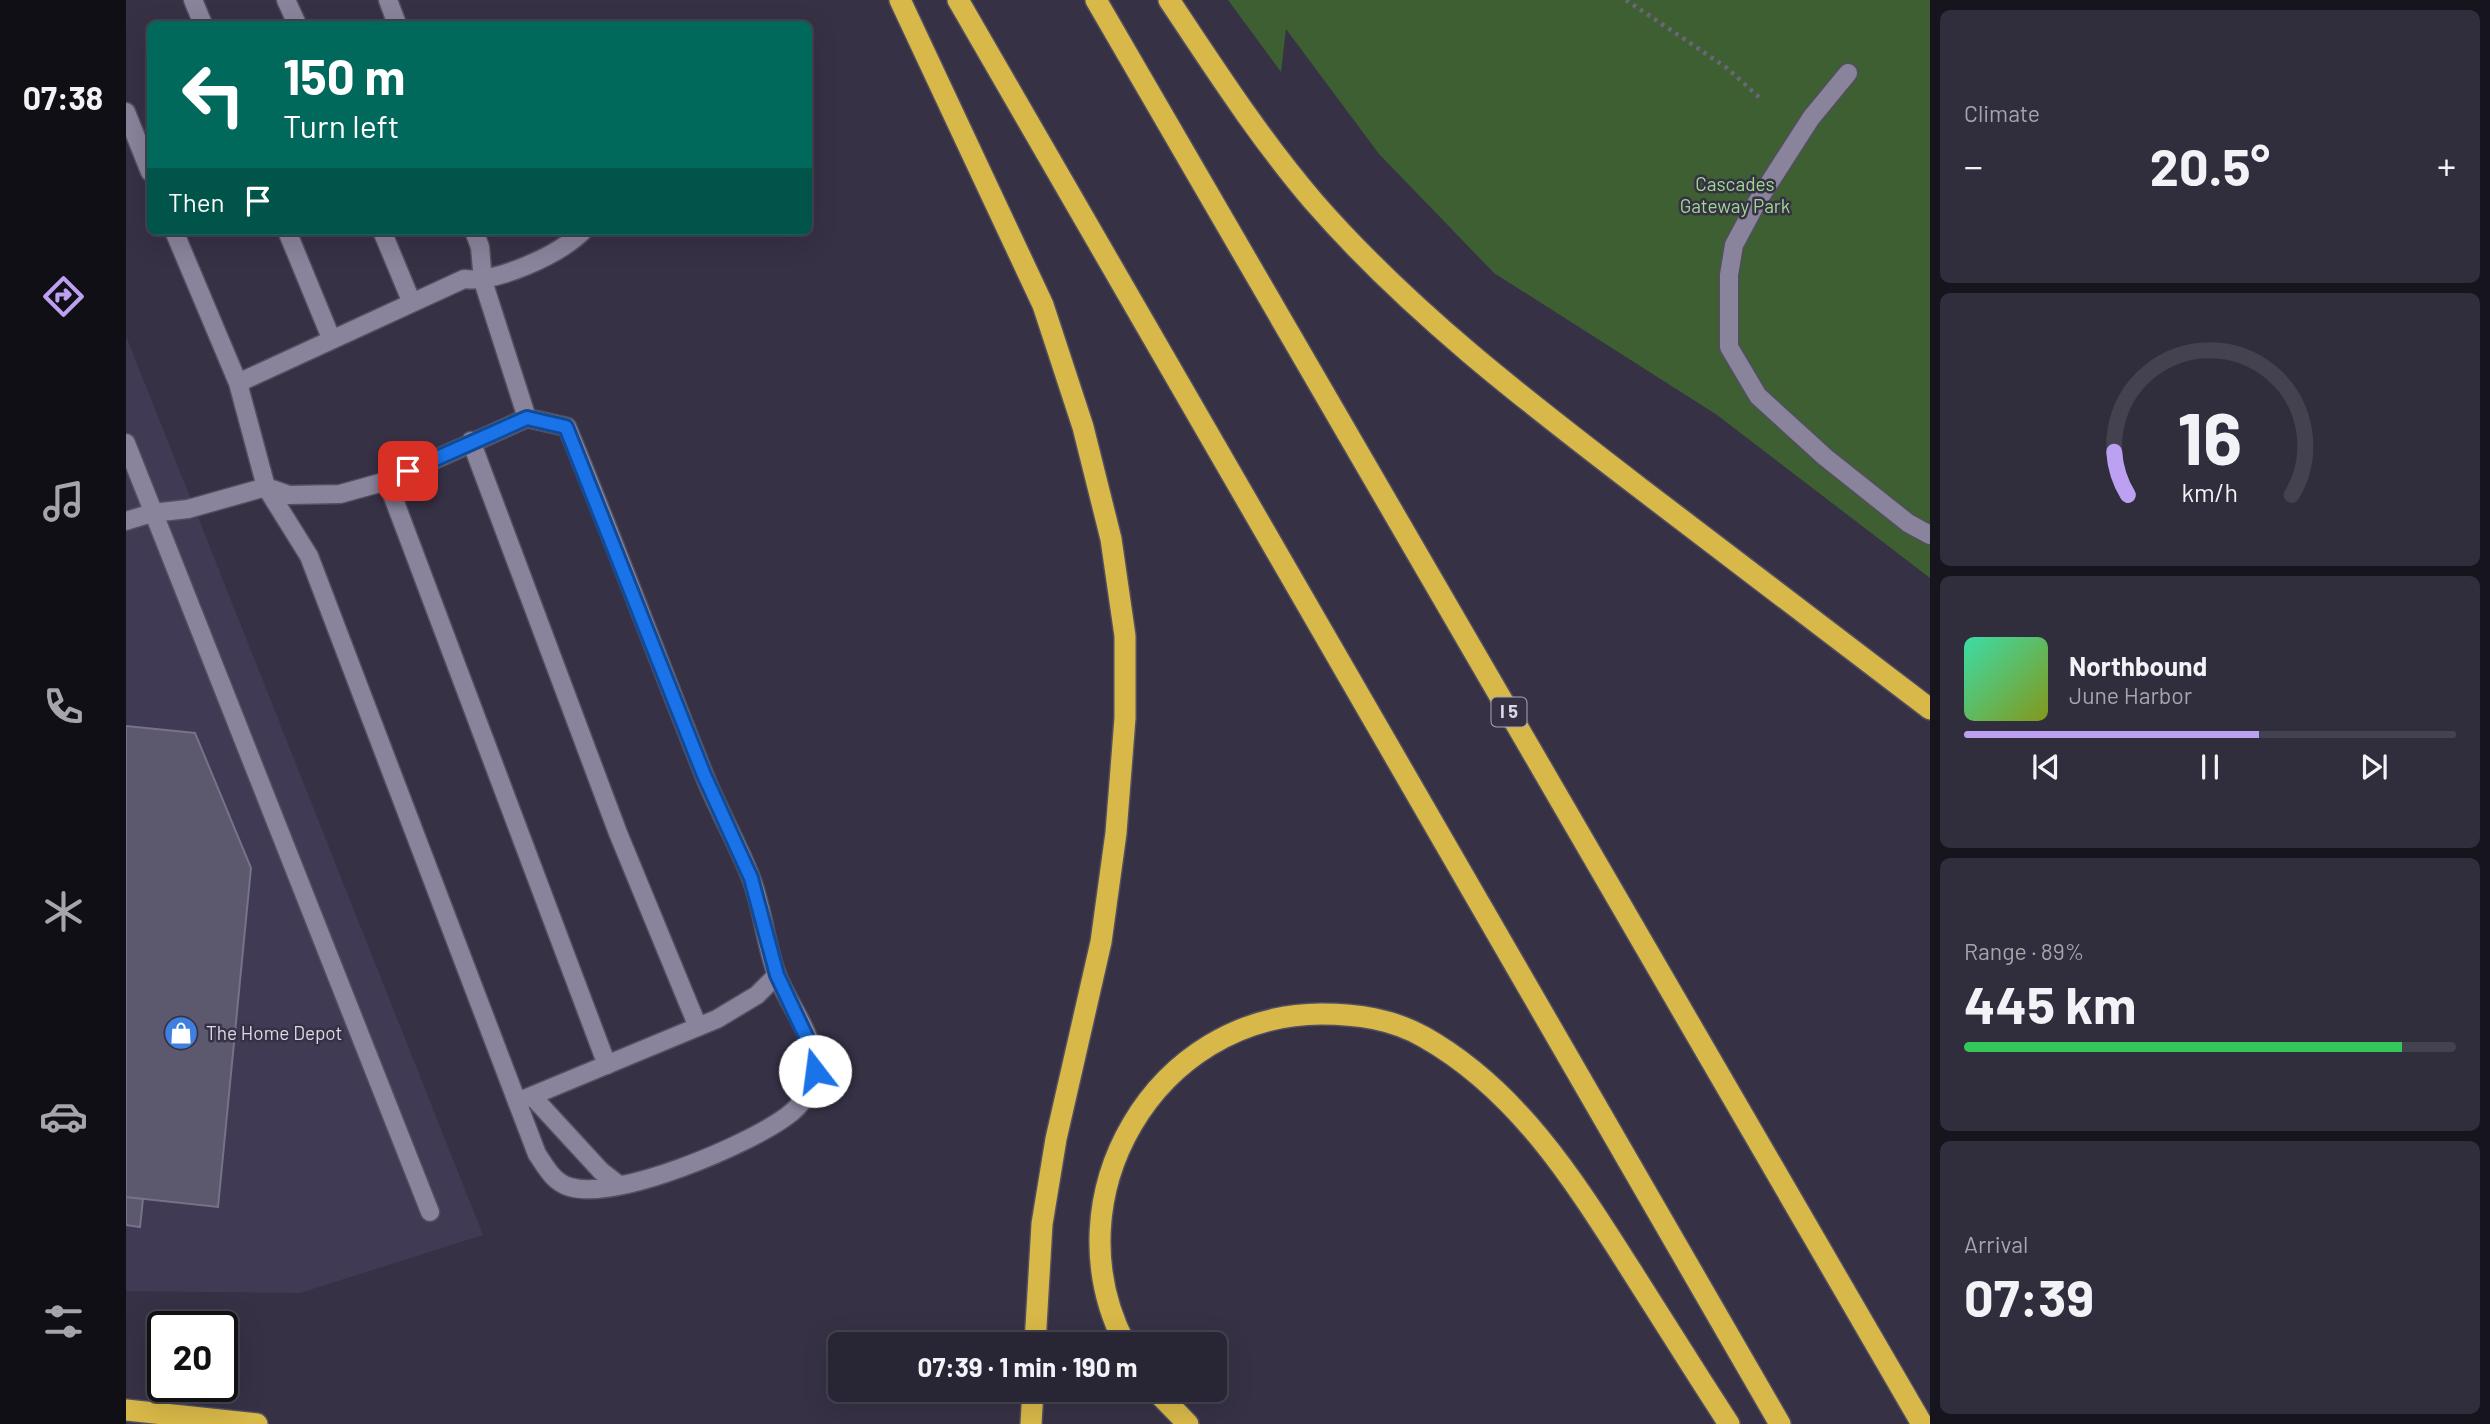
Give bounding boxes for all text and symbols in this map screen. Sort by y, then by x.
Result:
text: 150 m [283,46,405,105]
icon: left [168,49,259,140]
text: 07:38 [23,78,103,116]
text: Climate [1964,99,2040,127]
text: Turn left [283,106,400,144]
text: 20.5° [2150,134,2270,196]
text: − [1964,142,1983,188]
text: + [2437,142,2456,188]
park label: Cascades Gateway Park [1680,172,1790,217]
icon: arrive [239,182,277,220]
text: Then [168,186,225,217]
icon: directions [39,272,88,321]
text: 16 [2178,393,2242,481]
pin [378,441,438,501]
icon: arrive [389,452,427,490]
icon: music [39,477,88,526]
text: km/h [2182,477,2238,507]
text: Northbound [2069,650,2207,681]
text: June Harbor [2069,681,2192,709]
icon: phone [39,682,88,731]
road number: I 5 [1492,698,1526,726]
icon: previous [2027,748,2065,786]
icon: pause [2191,748,2229,786]
icon: next [2355,748,2393,786]
icon: climate [39,887,88,936]
text: Range · 89% [1964,937,2084,965]
text: 445 km [1964,972,2136,1034]
shop icon: The Home Depot [162,1014,200,1052]
place label: The Home Depot [206,1021,343,1044]
position arrow [778,1034,852,1108]
icon: car [39,1092,88,1141]
text: Arrival [1964,1230,2028,1258]
text: 07:39 [1964,1265,2094,1327]
icon: filters [39,1297,88,1346]
speed limit sign: 20 [147,1311,238,1402]
text: 07:39 · 1 min · 190 m [918,1351,1137,1382]

